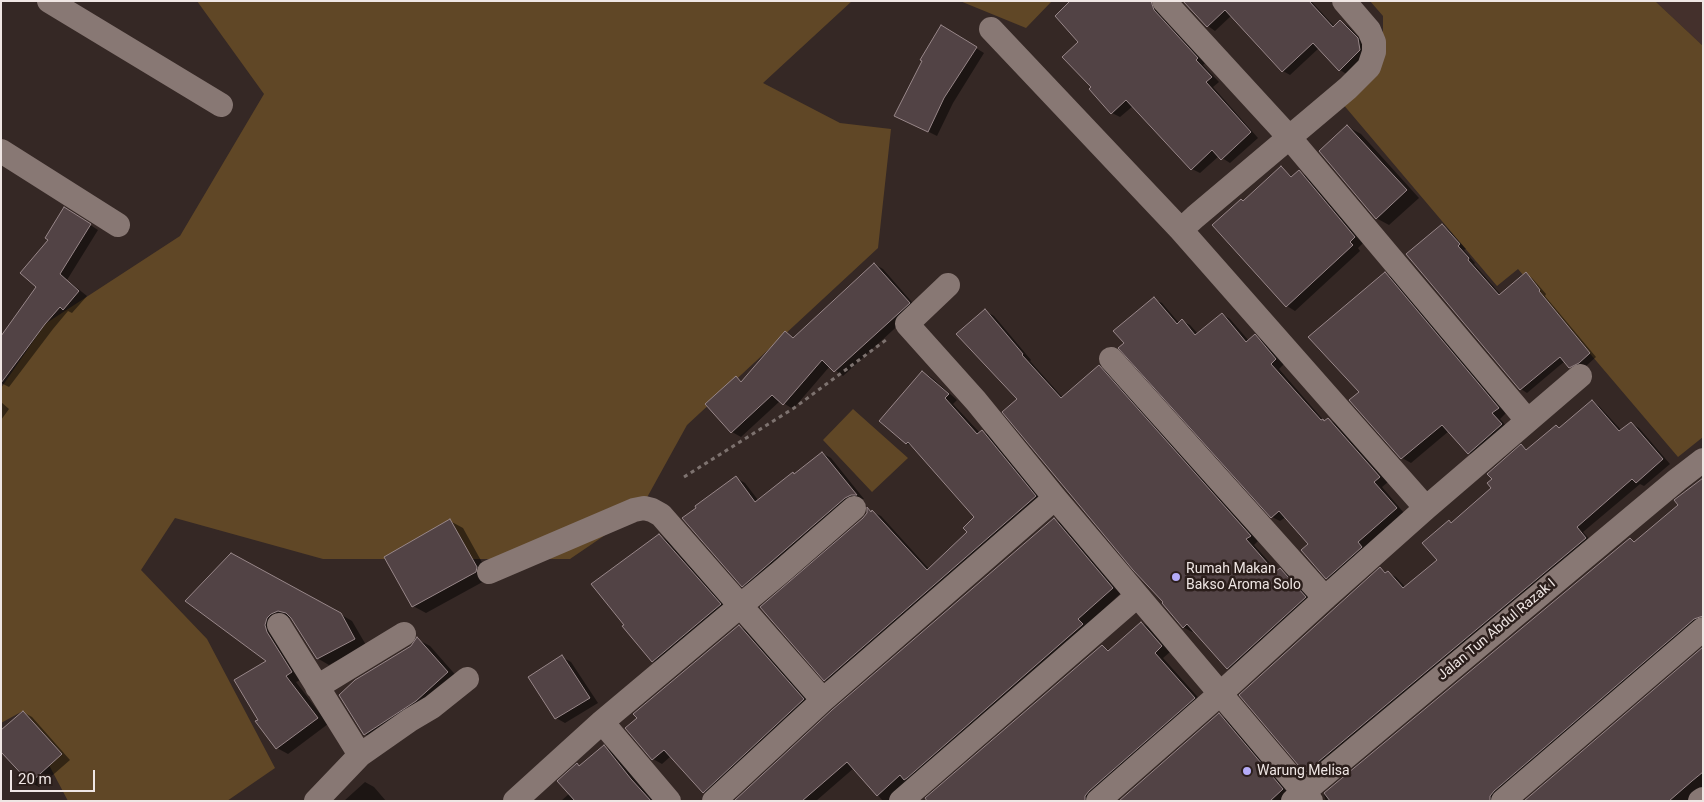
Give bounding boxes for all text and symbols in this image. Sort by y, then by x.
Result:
place label: Rumah Makan Bakso Aroma Solo [1186,561,1301,594]
marker: Rumah Makan Bakso Aroma Solo [1170,571,1182,583]
street label: Jalan Tun Abdul Razak I [1435,576,1559,684]
scale bar [12,760,98,792]
place label: Warung Melisa [1257,763,1350,779]
marker: Warung Melisa [1241,765,1253,777]
text: 20 m [18,770,52,788]

